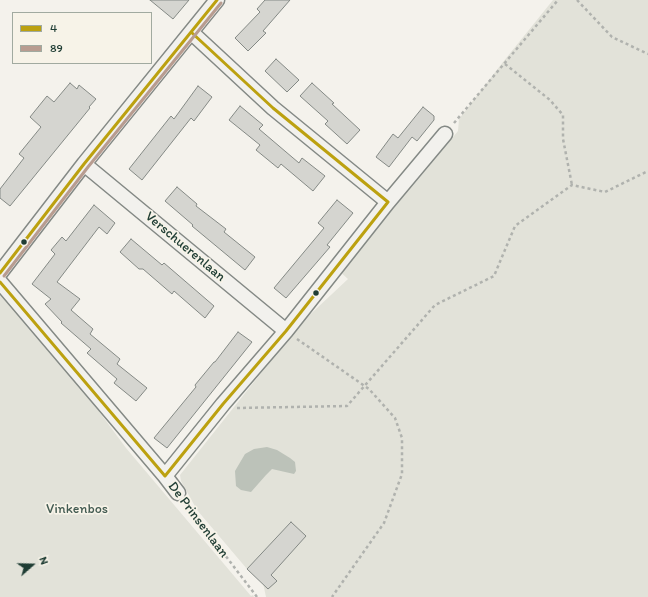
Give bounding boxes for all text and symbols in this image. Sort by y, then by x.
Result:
legend [12,12,152,64]
text: 4 [50,21,57,35]
text: 89 [50,41,63,55]
street label: Verschuerenlaan [141,208,229,286]
unlabelled marker [19,237,29,247]
unlabelled marker [311,288,321,298]
street label: De Prinsenlaan [164,479,232,561]
park label: Vinkenbos [46,501,108,517]
north arrow [12,545,52,585]
text: N [36,555,51,566]

